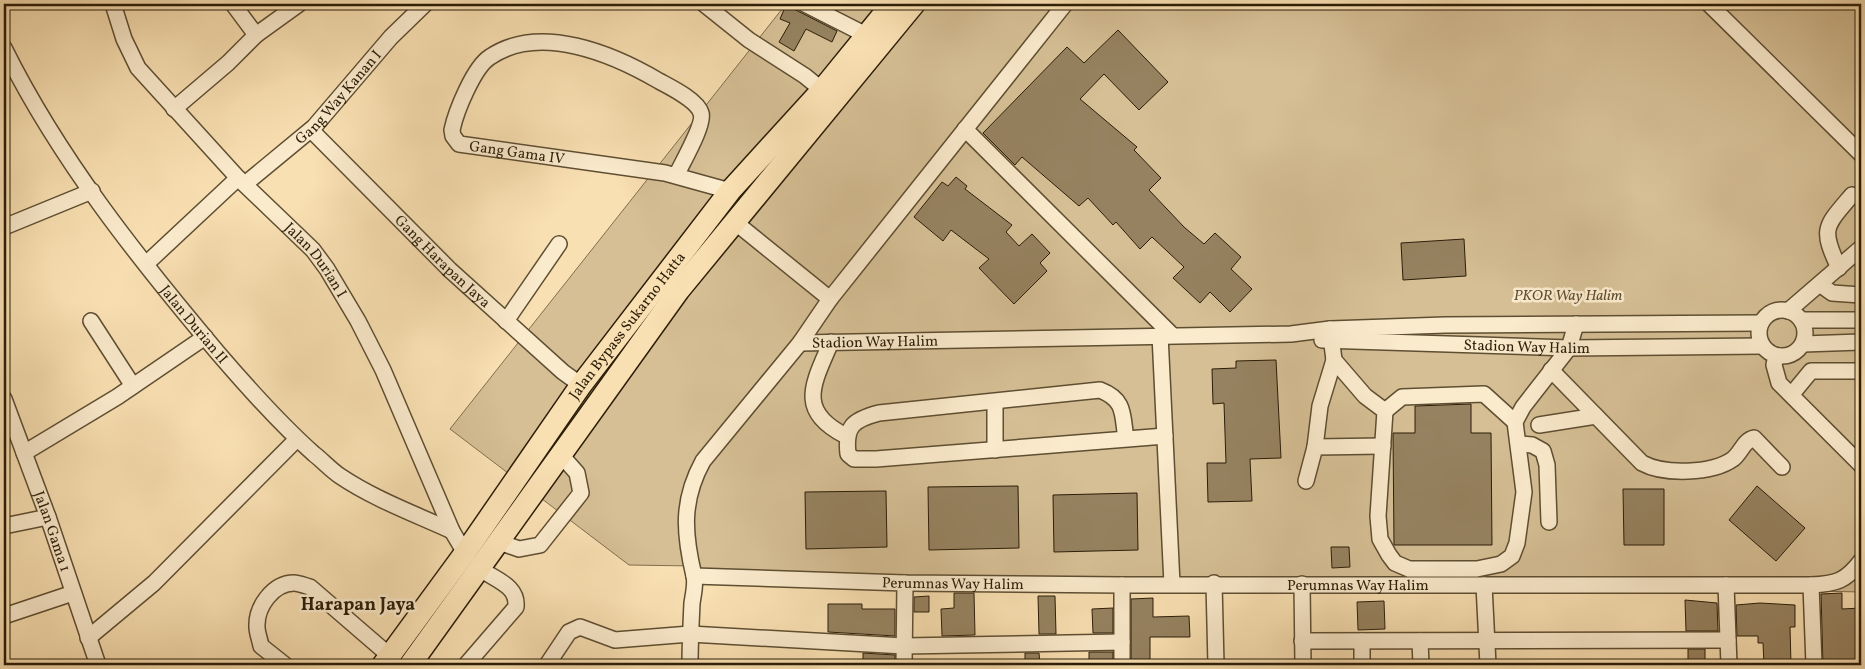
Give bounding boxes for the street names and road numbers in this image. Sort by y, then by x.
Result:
street label: Gang Way Kanan I [291,46,387,150]
street label: Gang Gama IV [468,137,566,171]
street label: Gang Harapan Jaya [389,211,495,314]
street label: Jalan Durian I [279,218,351,302]
street label: Jalan Bypass Sukarno Hatta [565,248,691,405]
street label: Jalan Durian II [154,281,232,369]
street label: Stadion Way Halim [812,331,938,355]
street label: Stadion Way Halim [1463,336,1590,360]
street label: Jalan Gama 1 [27,488,75,575]
street label: Perumnas Way Halim [882,573,1024,596]
street label: Perumnas Way Halim [1287,576,1429,597]

